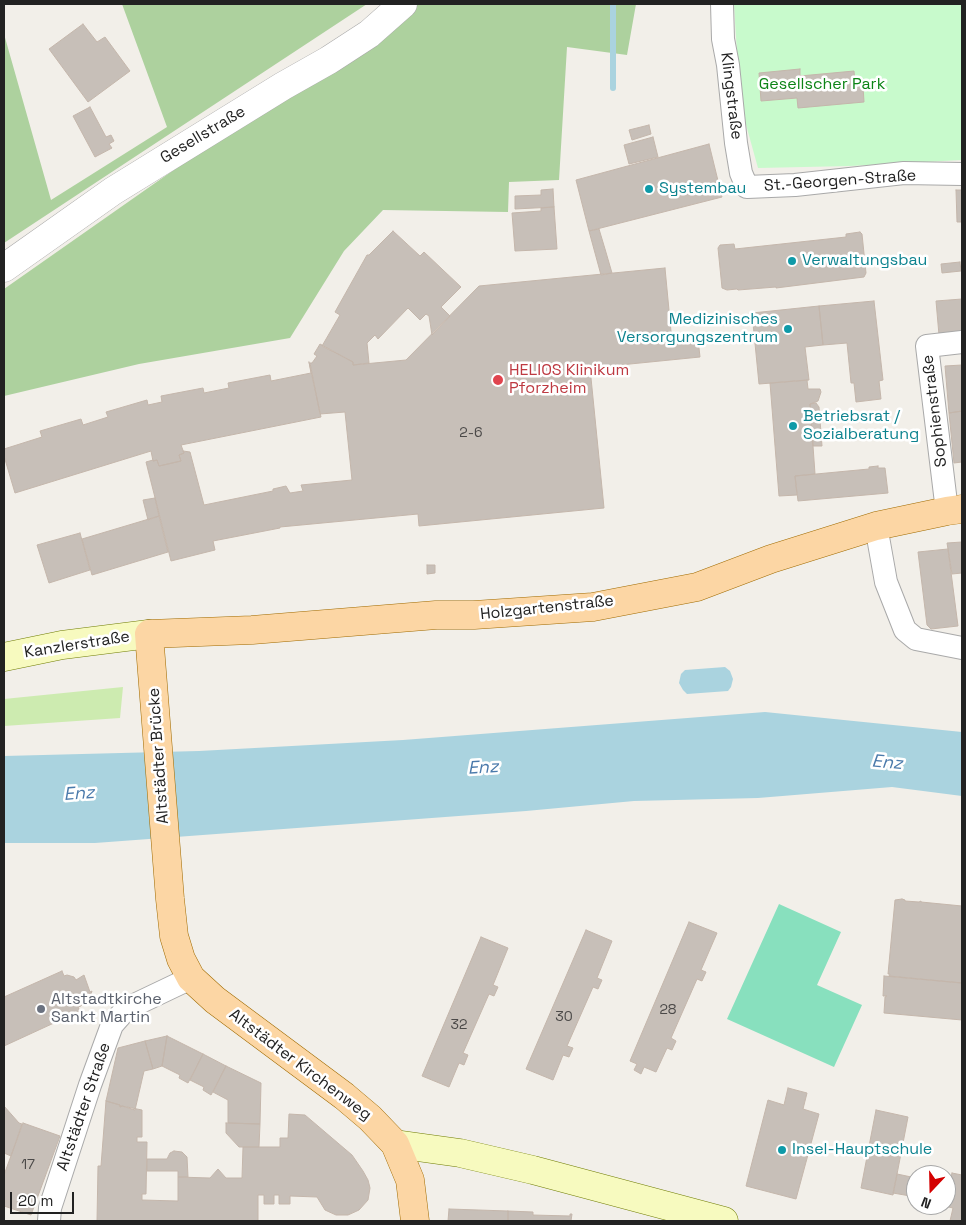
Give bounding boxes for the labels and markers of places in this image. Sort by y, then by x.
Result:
place label: Systembau [659,179,746,199]
marker: Systembau [643,183,655,195]
place label: Verwaltungsbau [802,251,927,271]
marker: Verwaltungsbau [786,255,798,267]
place label: Medizinisches Versorgungszentrum [617,310,778,348]
marker: Medizinisches Versorgungszentrum [782,323,794,335]
place label: HELIOS Klinikum Pforzheim [509,361,629,399]
marker: HELIOS Klinikum Pforzheim [491,373,505,387]
place label: Betriebsrat / Sozialberatung [803,407,919,445]
marker: Betriebsrat / Sozialberatung [787,420,799,432]
place label: Altstadtkirche Sankt Martin [51,990,162,1028]
marker: Altstadtkirche Sankt Martin [35,1003,47,1015]
place label: Insel-Hauptschule [792,1140,932,1160]
marker: Insel-Hauptschule [776,1144,788,1156]

